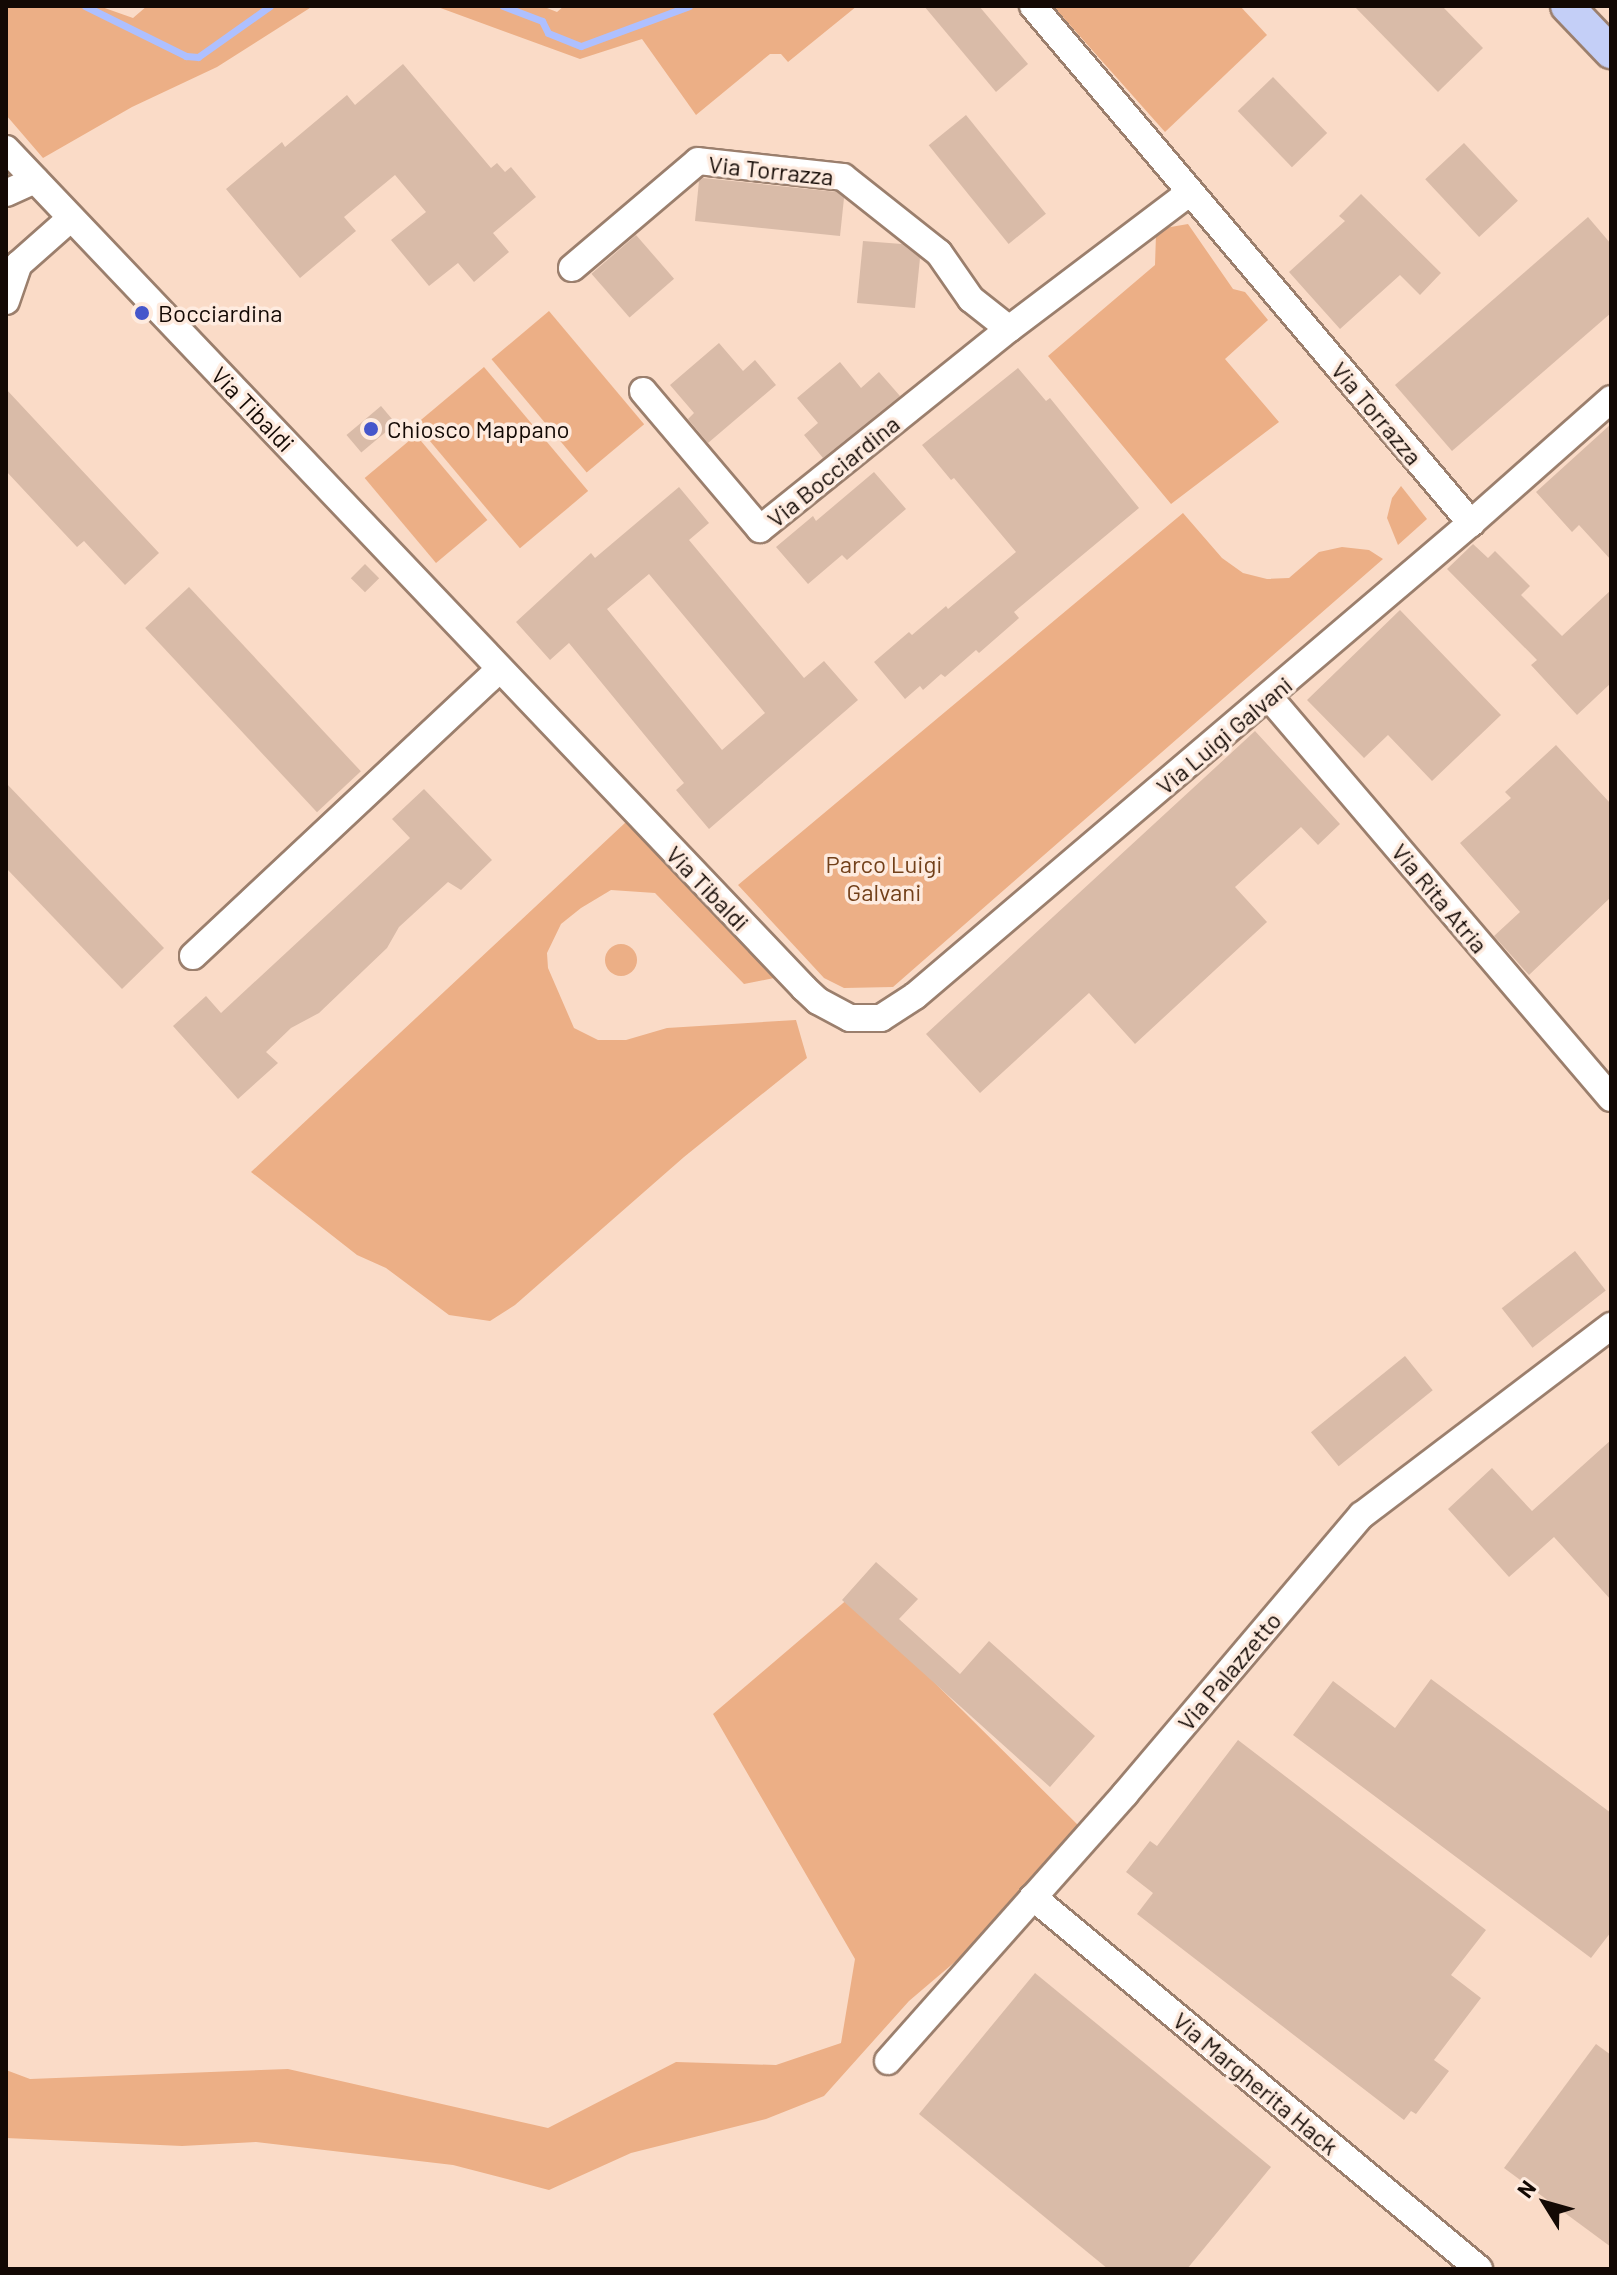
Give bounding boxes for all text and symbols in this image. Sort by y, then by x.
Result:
street label: Via Torrazza [707,149,835,191]
place label: Bocciardina [158,299,282,327]
marker: Bocciardina [133,304,151,322]
street label: Via Torrazza [1326,356,1428,470]
street label: Via Tibaldi [206,361,300,457]
street label: Via Bocciardina [761,409,905,533]
place label: Chiosco Mappano [387,415,570,443]
marker: Chiosco Mappano [362,420,380,438]
street label: Via Luigi Galvani [1150,670,1298,800]
street label: Via Rita Atria [1386,837,1494,959]
street label: Via Tibaldi [661,840,755,936]
park label: Parco Luigi Galvani [826,850,942,906]
street label: Via Palazzetto [1171,1606,1287,1736]
street label: Via Margherita Hack [1168,2006,1344,2160]
north arrow [1505,2163,1585,2243]
text: N [1511,2175,1541,2202]

